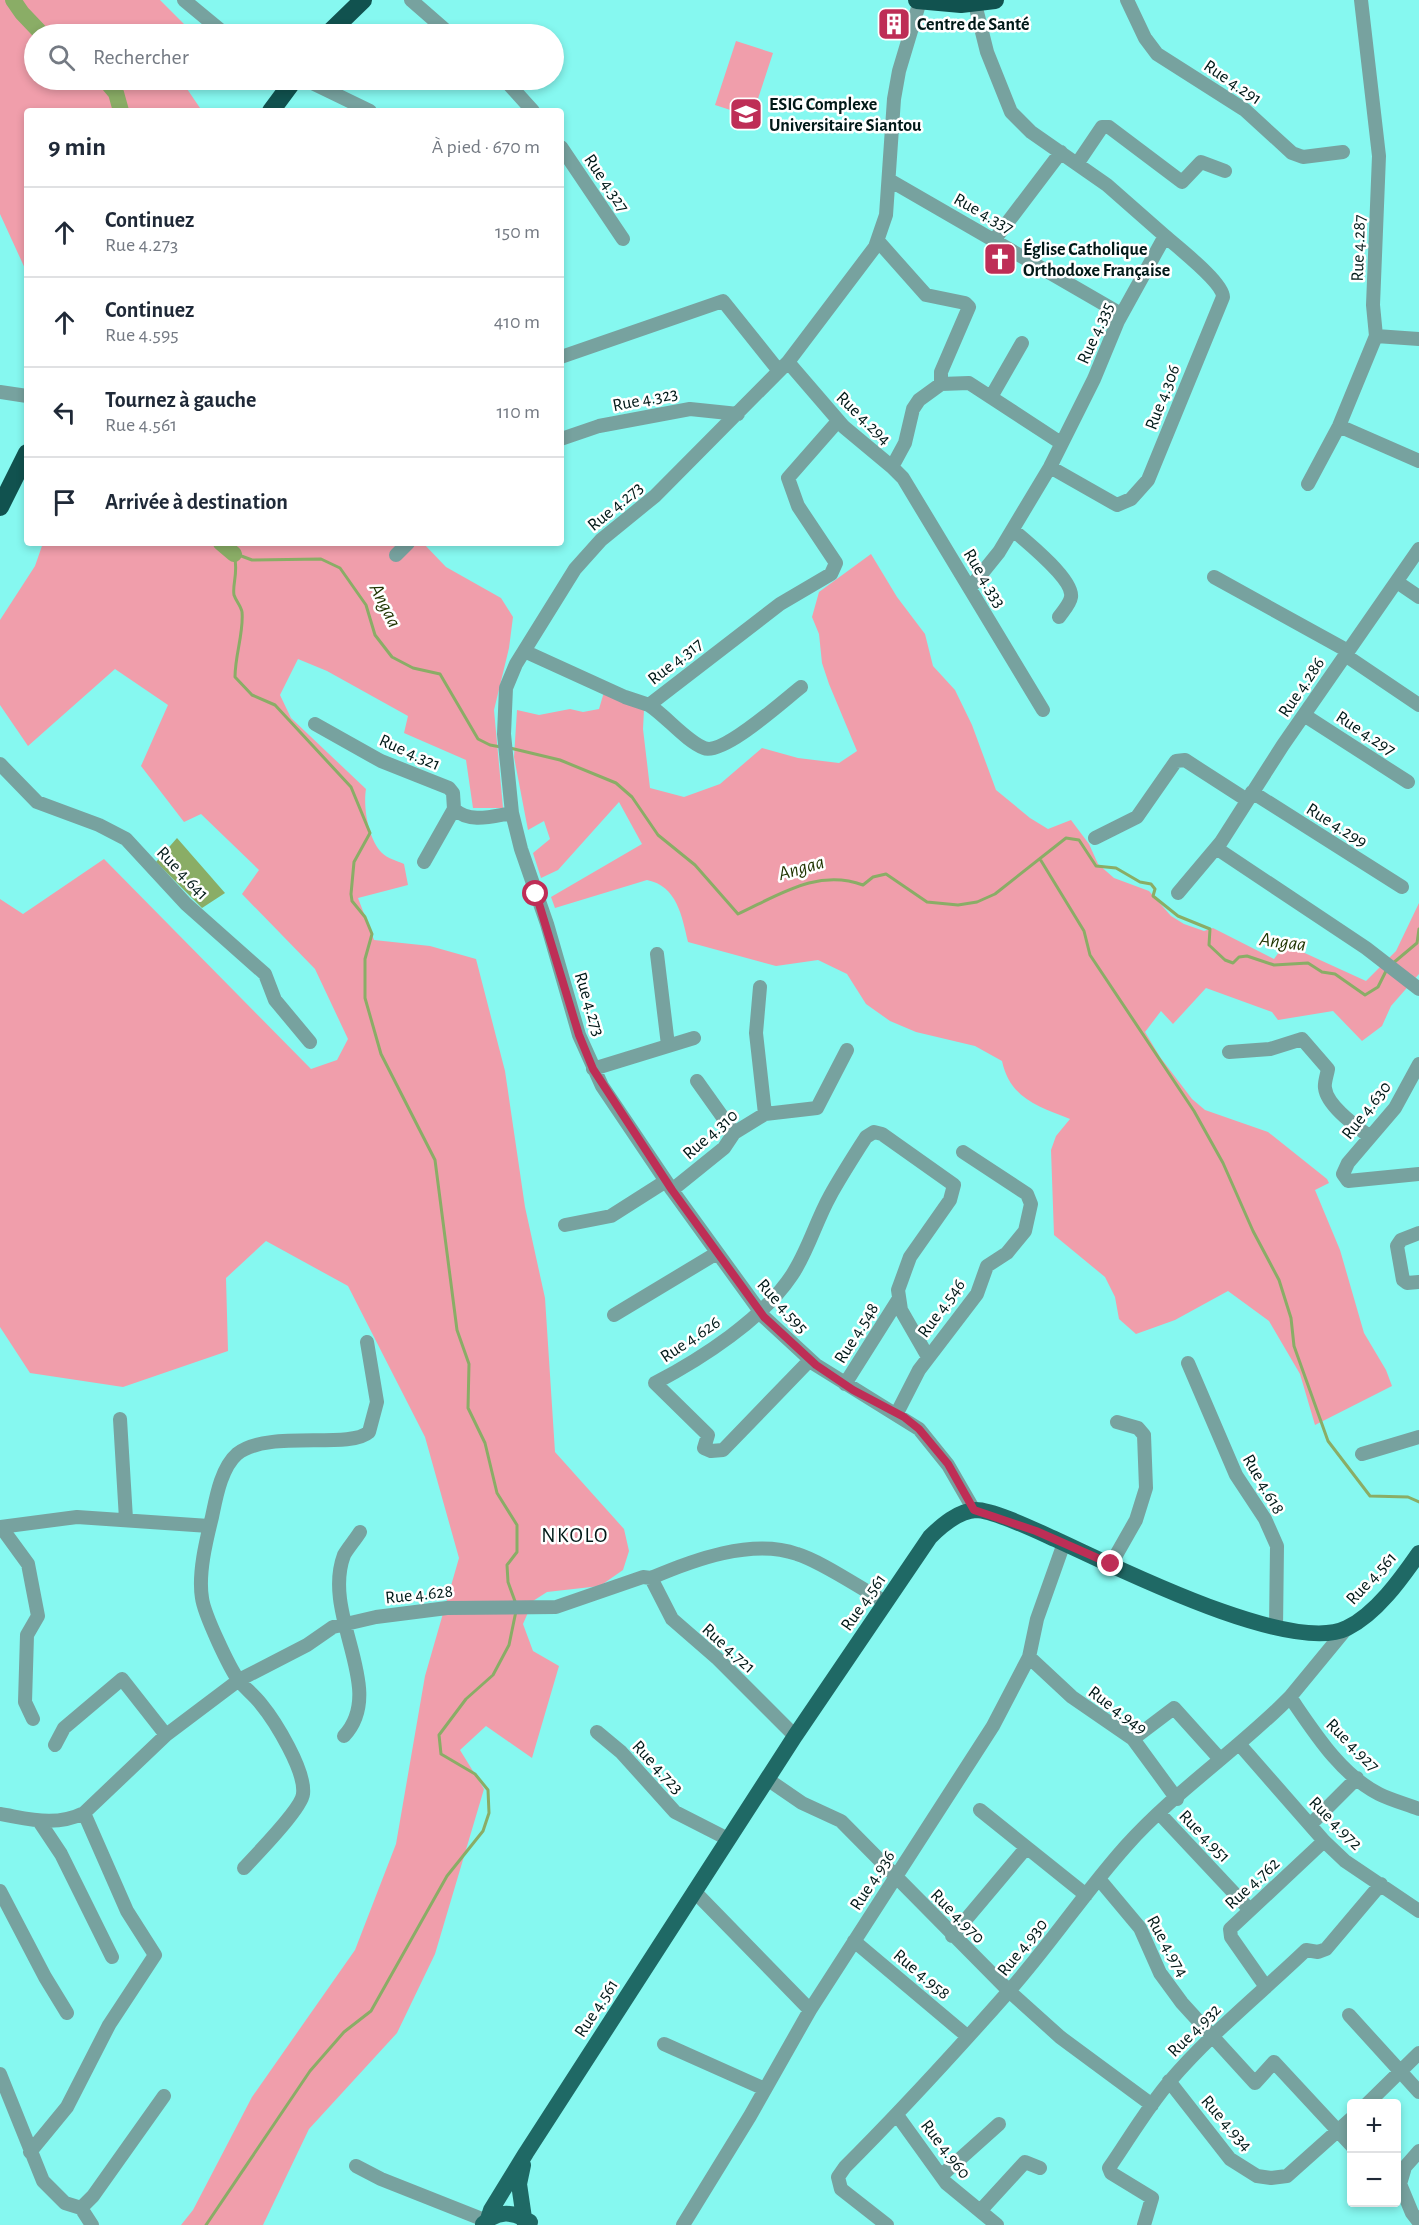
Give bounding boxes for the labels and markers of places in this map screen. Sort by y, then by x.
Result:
building icon: Centre de Santé [876,6,912,42]
place label: Centre de Santé [917,16,1029,34]
school or university icon: ESIG Complexe Universitaire Siantou [728,96,764,132]
place label: ESIG Complexe Universitaire Siantou [769,96,922,135]
place label: Église Catholique Orthodoxe Française [1023,238,1170,280]
church icon: Église Catholique Orthodoxe Française [982,241,1018,277]

